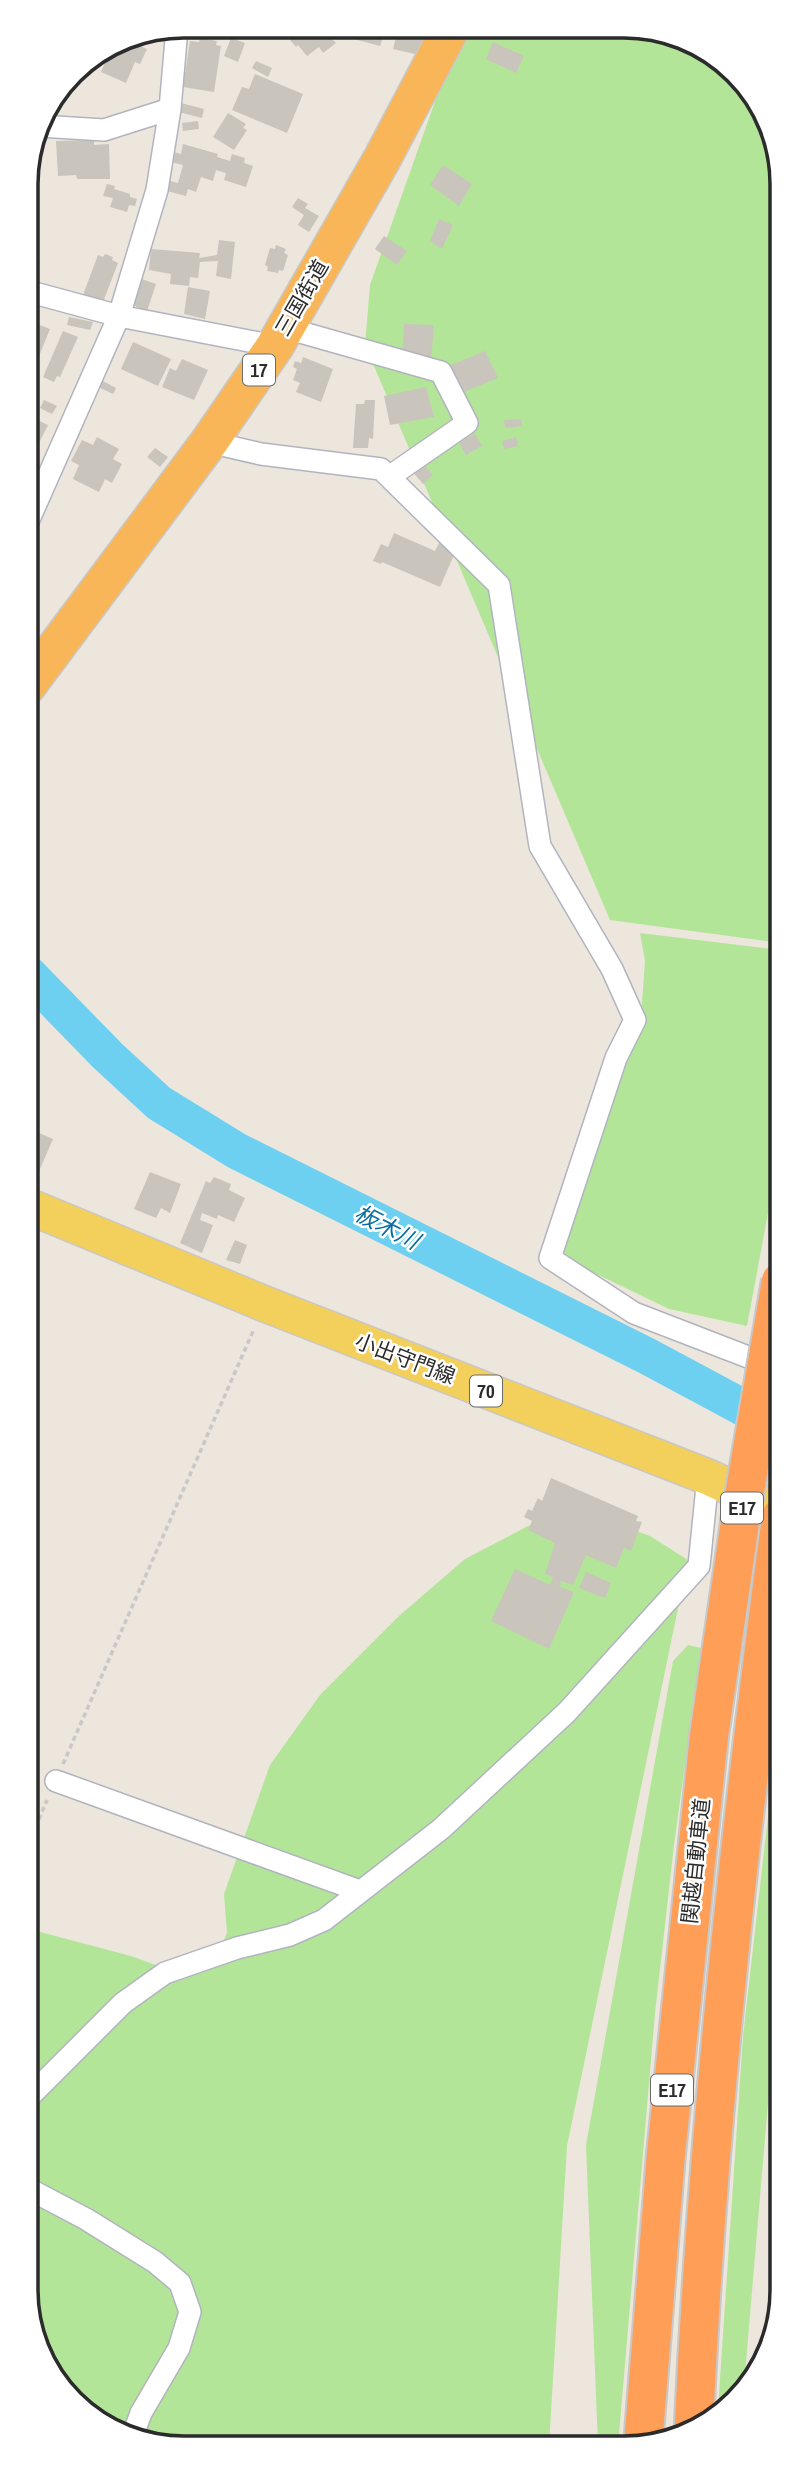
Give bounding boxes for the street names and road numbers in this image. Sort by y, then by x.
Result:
street label: 三国街道 [268,254,335,341]
road number: 17 [243,354,275,386]
street label: 小出守門線 [351,1326,459,1391]
road number: 70 [470,1376,502,1406]
road number: E17 [721,1492,763,1524]
street label: 関越自動車道 [674,1797,717,1925]
road number: E17 [651,2074,693,2106]

